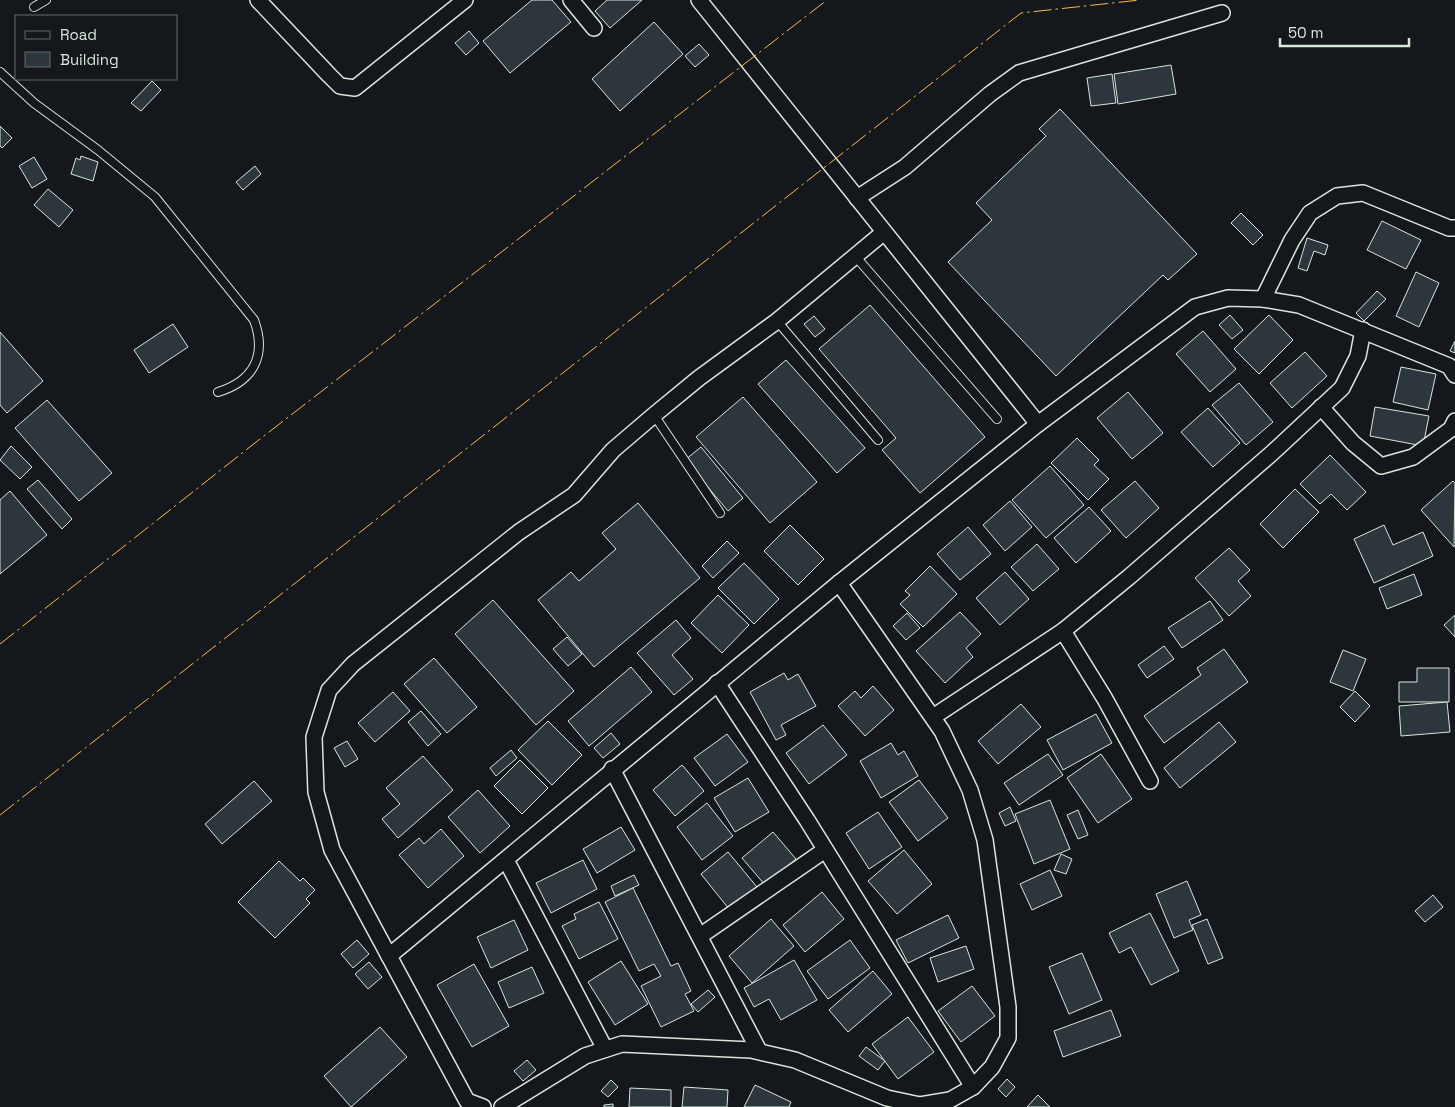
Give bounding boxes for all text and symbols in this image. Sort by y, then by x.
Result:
legend [15,15,178,80]
scale bar [1280,15,1409,47]
text: 50 m [1288,23,1323,42]
text: Road [60,25,97,44]
text: Building [60,50,119,69]

